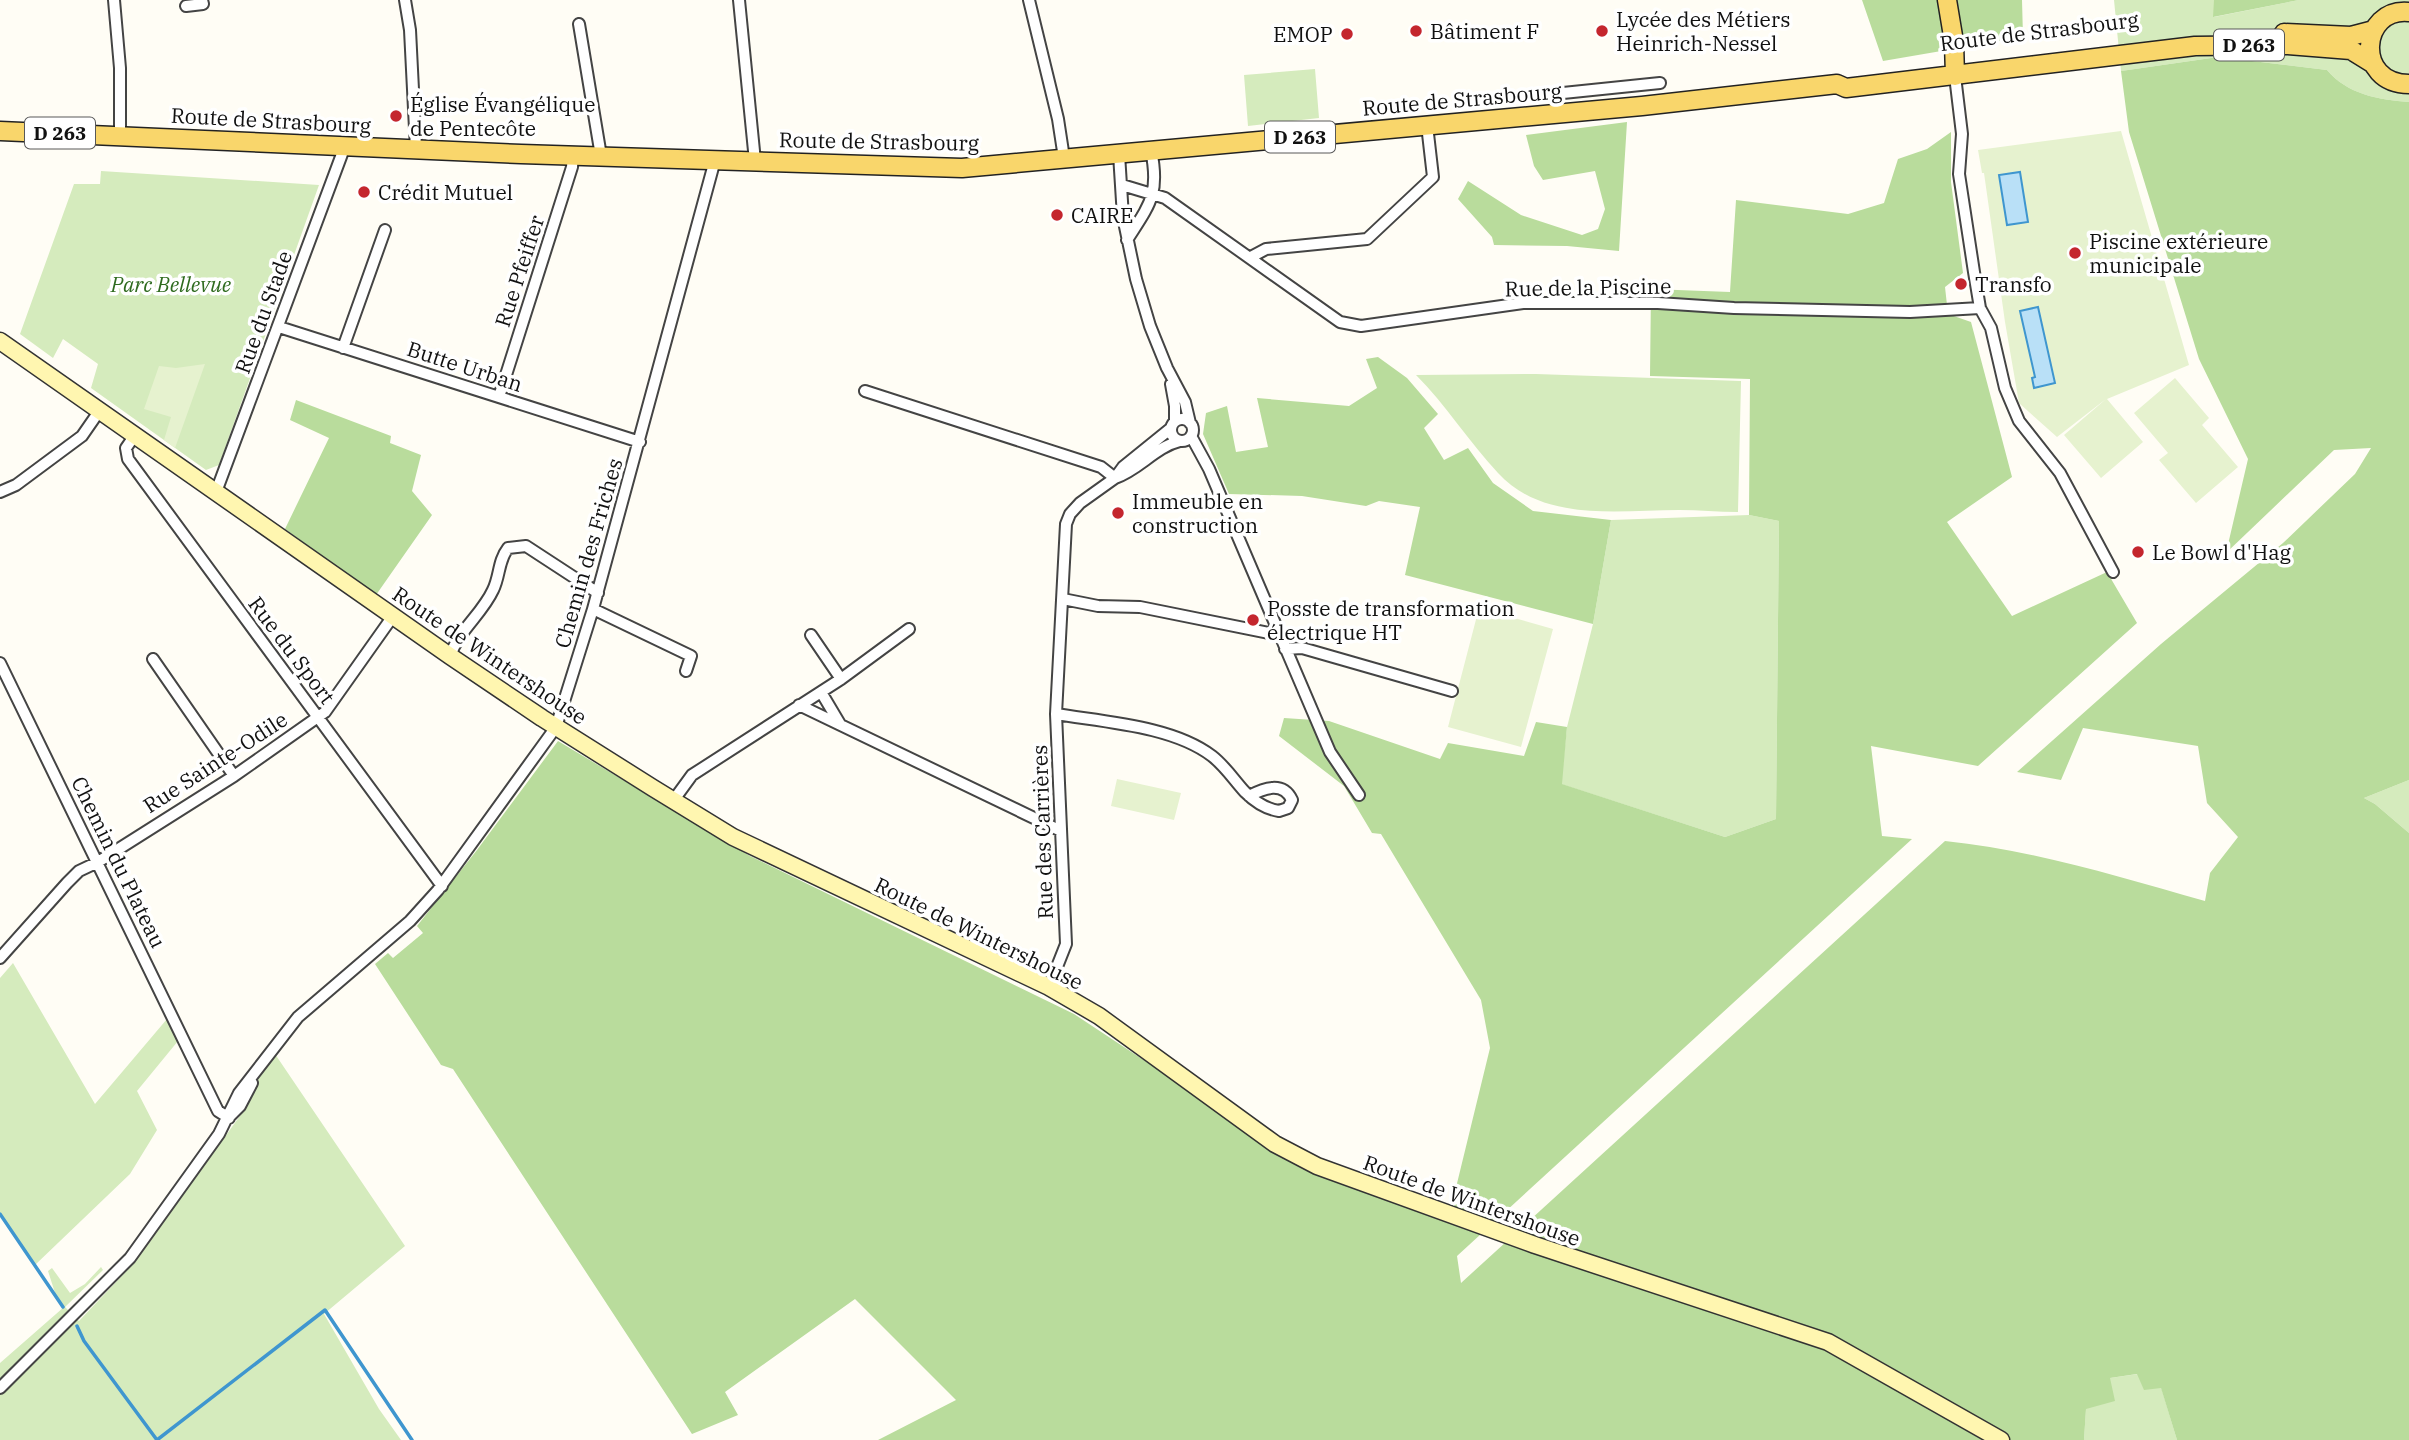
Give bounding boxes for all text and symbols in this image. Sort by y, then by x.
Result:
place label: Lycée des Métiers Heinrich-Nessel [1616,5,1790,57]
street label: Route de Strasbourg [1938,5,2141,57]
place label: Bâtiment F [1430,17,1539,45]
place label: EMOP [1273,20,1333,48]
marker: Bâtiment F [1408,23,1424,39]
marker: Lycée des Métiers Heinrich-Nessel [1594,23,1610,39]
marker: EMOP [1339,26,1355,42]
road number: D 263 [2214,30,2284,60]
street label: Route de Strasbourg [1361,76,1564,122]
place label: Église Évangélique de Pentecôte [410,90,595,142]
street label: Route de Strasbourg [170,101,372,139]
marker: Église Évangélique de Pentecôte [388,108,404,124]
road number: D 263 [25,118,95,148]
road number: D 263 [1265,122,1335,153]
street label: Route de Strasbourg [779,125,980,157]
place label: Crédit Mutuel [378,178,513,206]
marker: Crédit Mutuel [356,184,372,200]
place label: CAIRE [1071,201,1134,229]
marker: CAIRE [1049,207,1065,223]
street label: Rue Pfeiffer [488,211,550,330]
place label: Piscine extérieure municipale [2089,227,2268,279]
marker: Piscine extérieure municipale [2067,245,2083,261]
street label: Rue du Stade [228,247,298,377]
park label: Parc Bellevue [110,270,232,298]
place label: Transfo [1975,270,2052,298]
street label: Rue de la Piscine [1504,272,1672,302]
marker: Transfo [1953,276,1969,292]
street label: Butte Urban [404,334,526,398]
street label: Chemin des Friches [548,455,628,651]
place label: Immeuble en construction [1132,487,1263,539]
marker: Immeuble en construction [1110,505,1126,521]
place label: Le Bowl d'Hag [2152,538,2292,566]
marker: Le Bowl d'Hag [2130,544,2146,560]
street label: Route de Wintershouse [387,579,593,731]
street label: Rue du Sport [242,591,342,709]
place label: Posste de transformation électrique HT [1267,594,1515,646]
marker: Posste de transformation électrique HT [1245,612,1261,628]
street label: Rue Sainte-Odile [138,705,292,819]
street label: Rue des Carrières [1025,744,1059,920]
street label: Chemin du Plateau [65,772,173,952]
street label: Route de Wintershouse [870,870,1088,996]
street label: Route de Wintershouse [1360,1148,1584,1252]

